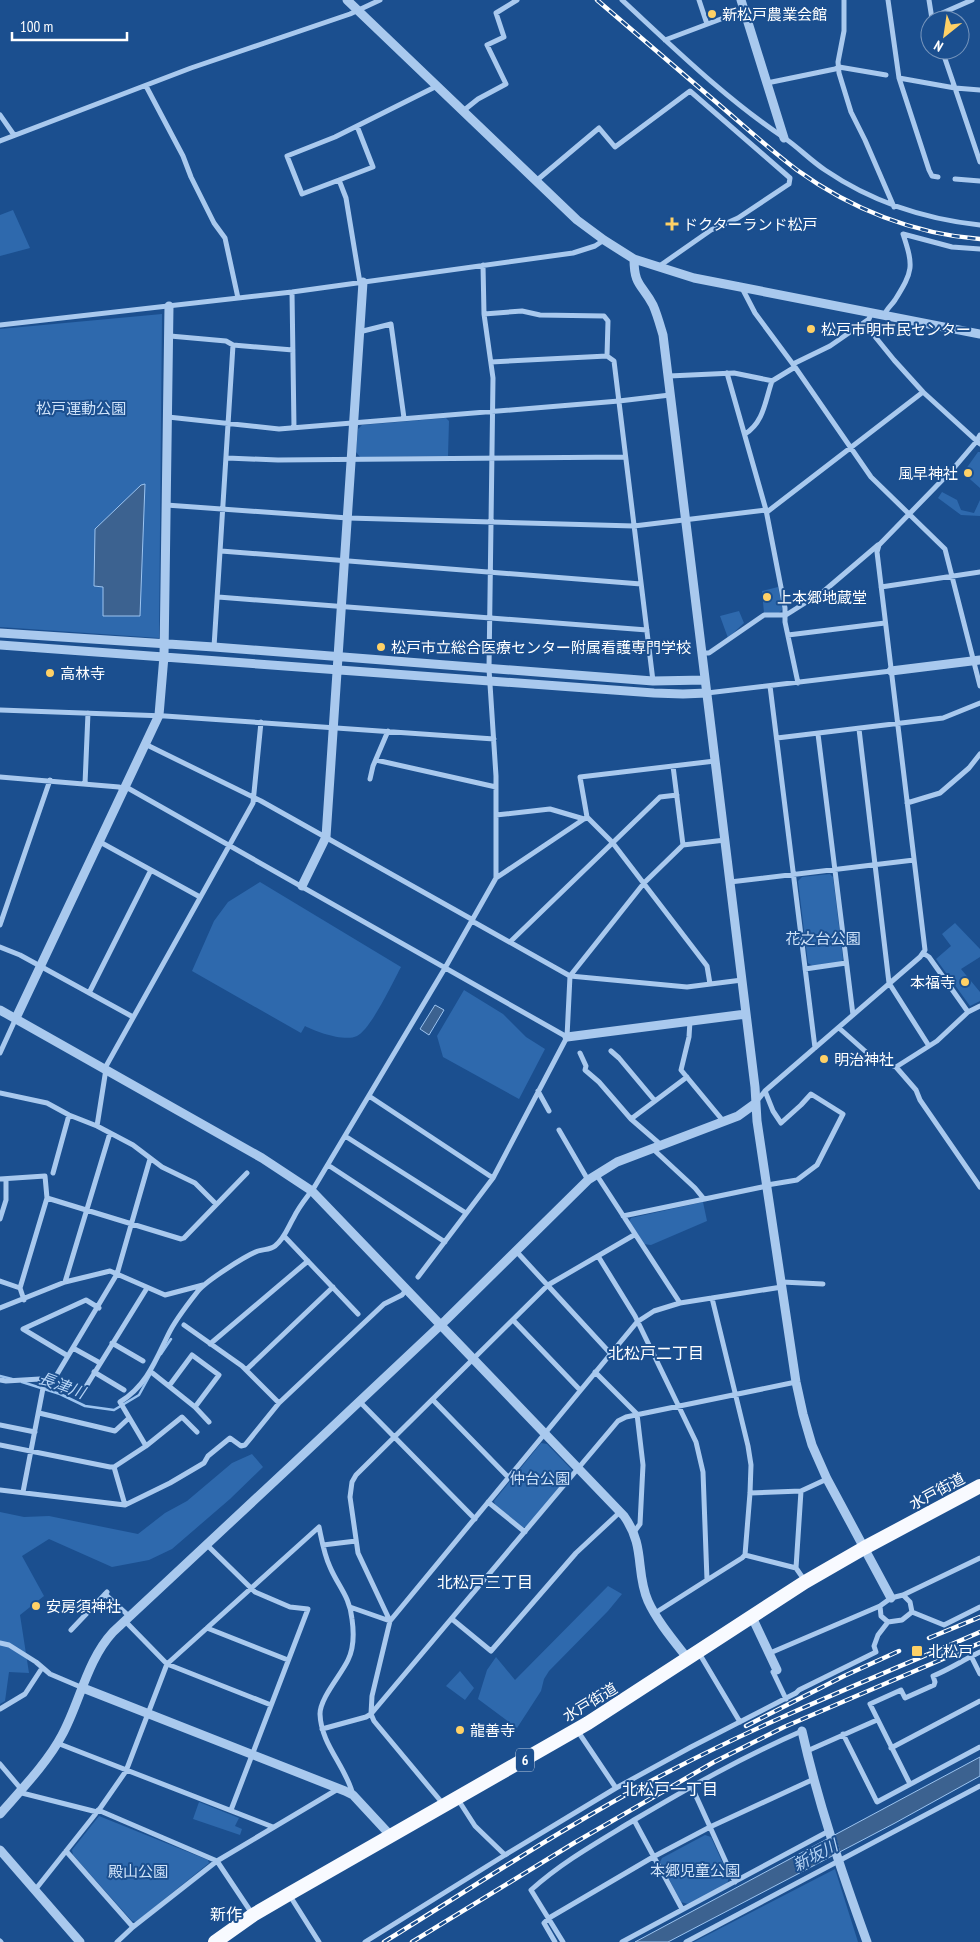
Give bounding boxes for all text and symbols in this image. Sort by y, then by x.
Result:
place label: 新松戸農業会館 [722,5,827,24]
marker: 新松戸農業会館 [706,8,718,20]
scale bar [12,10,128,42]
north arrow [920,10,970,60]
text: 100 m [20,17,53,36]
text: N [931,37,946,56]
place label: ドクターランド松戸 [683,215,817,234]
marker: ドクターランド松戸 [665,217,679,231]
place label: 松戸市明市民センター [821,320,971,339]
marker: 松戸市明市民センター [805,323,817,335]
park label: 松戸運動公園 [36,399,126,418]
place label: 風早神社 [898,464,958,483]
marker: 風早神社 [962,467,974,479]
place label: 上本郷地蔵堂 [777,588,867,607]
marker: 上本郷地蔵堂 [761,591,773,603]
place label: 松戸市立総合医療センター附属看護専門学校 [391,638,691,657]
marker: 松戸市立総合医療センター附属看護専門学校 [375,641,387,653]
place label: 高林寺 [60,664,105,683]
marker: 高林寺 [44,667,56,679]
park label: 花之台公園 [785,929,861,948]
place label: 本福寺 [910,973,955,992]
marker: 本福寺 [959,976,971,988]
place label: 明治神社 [834,1050,894,1069]
marker: 明治神社 [818,1053,830,1065]
district label: 北松戸二丁目 [608,1343,704,1363]
water label: 長津川 [36,1367,90,1403]
park label: 仲台公園 [510,1469,570,1488]
street label: 水戸街道 [906,1469,968,1513]
district label: 北松戸三丁目 [437,1572,533,1592]
place label: 安房須神社 [46,1597,121,1616]
marker: 安房須神社 [30,1600,42,1612]
place label: 北松戸 [928,1642,973,1661]
marker: 北松戸 [910,1644,924,1658]
street label: 水戸街道 [559,1678,621,1726]
place label: 龍善寺 [470,1721,515,1740]
marker: 龍善寺 [454,1724,466,1736]
road number: 6 [516,1748,534,1772]
district label: 北松戸一丁目 [622,1779,718,1799]
water label: 新坂川 [789,1834,843,1875]
park label: 本郷児童公園 [650,1861,740,1880]
park label: 殿山公園 [108,1862,168,1881]
district label: 新作 [210,1904,242,1924]

